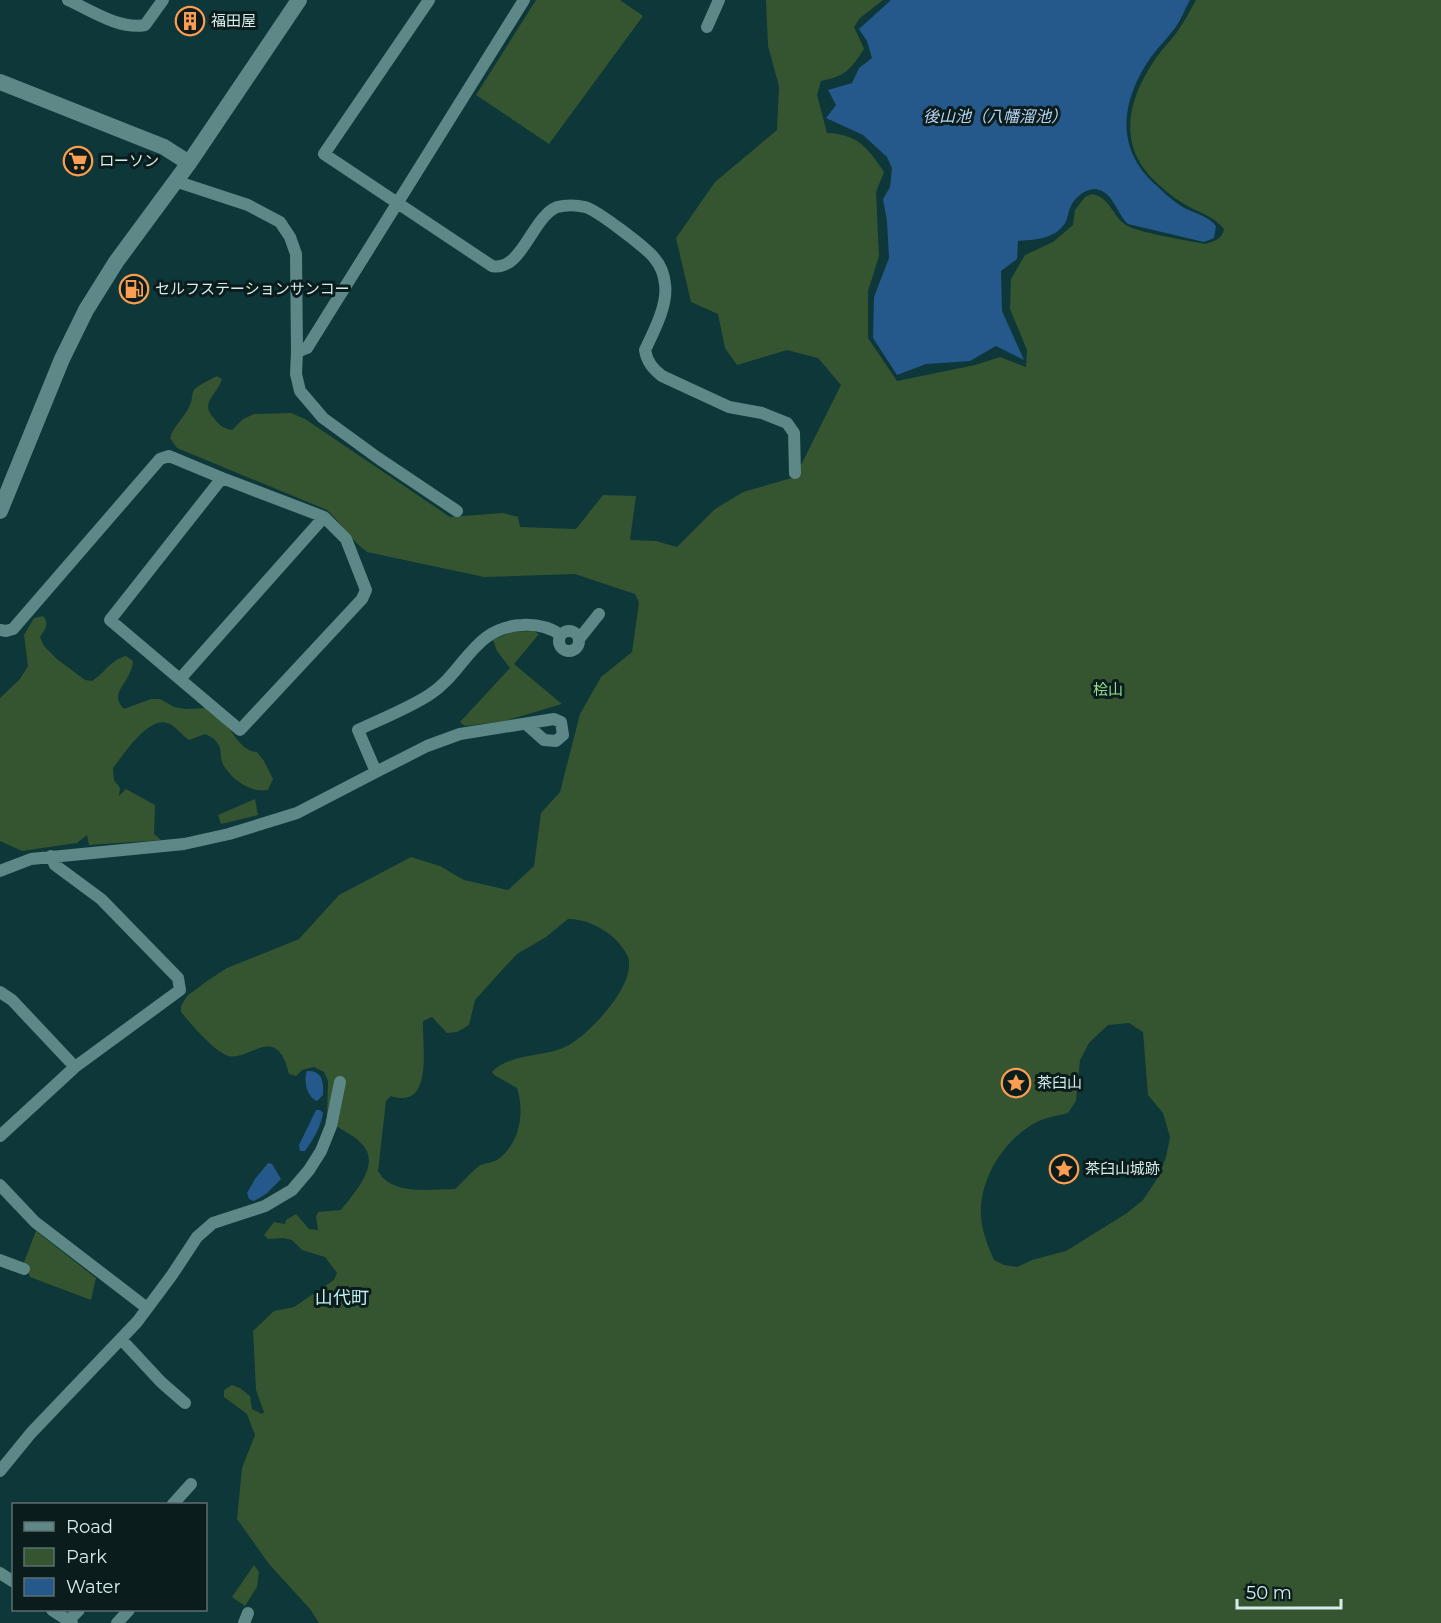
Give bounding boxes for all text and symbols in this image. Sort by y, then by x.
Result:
building icon: 福田屋 [174,5,206,37]
place label: 福田屋 [211,11,256,30]
water label: 後山池（八幡溜池） [923,107,1067,126]
supermarket icon: ローソン [62,145,94,177]
place label: ローソン [99,151,159,170]
fuel station icon: セルフステーションサンコー [118,273,150,305]
place label: セルフステーションサンコー [155,279,350,298]
park label: 桧山 [1093,680,1123,699]
place icon: 茶臼山 [1000,1067,1032,1099]
place label: 茶臼山 [1037,1073,1082,1092]
place icon: 茶臼山城跡 [1048,1153,1080,1185]
place label: 茶臼山城跡 [1085,1159,1160,1178]
district label: 山代町 [315,1287,369,1309]
legend [12,1503,207,1611]
text: Road [66,1516,113,1538]
text: Park [66,1546,107,1568]
scale bar [1237,1572,1340,1610]
text: Water [66,1576,121,1598]
text: 50 m [1246,1582,1292,1604]

